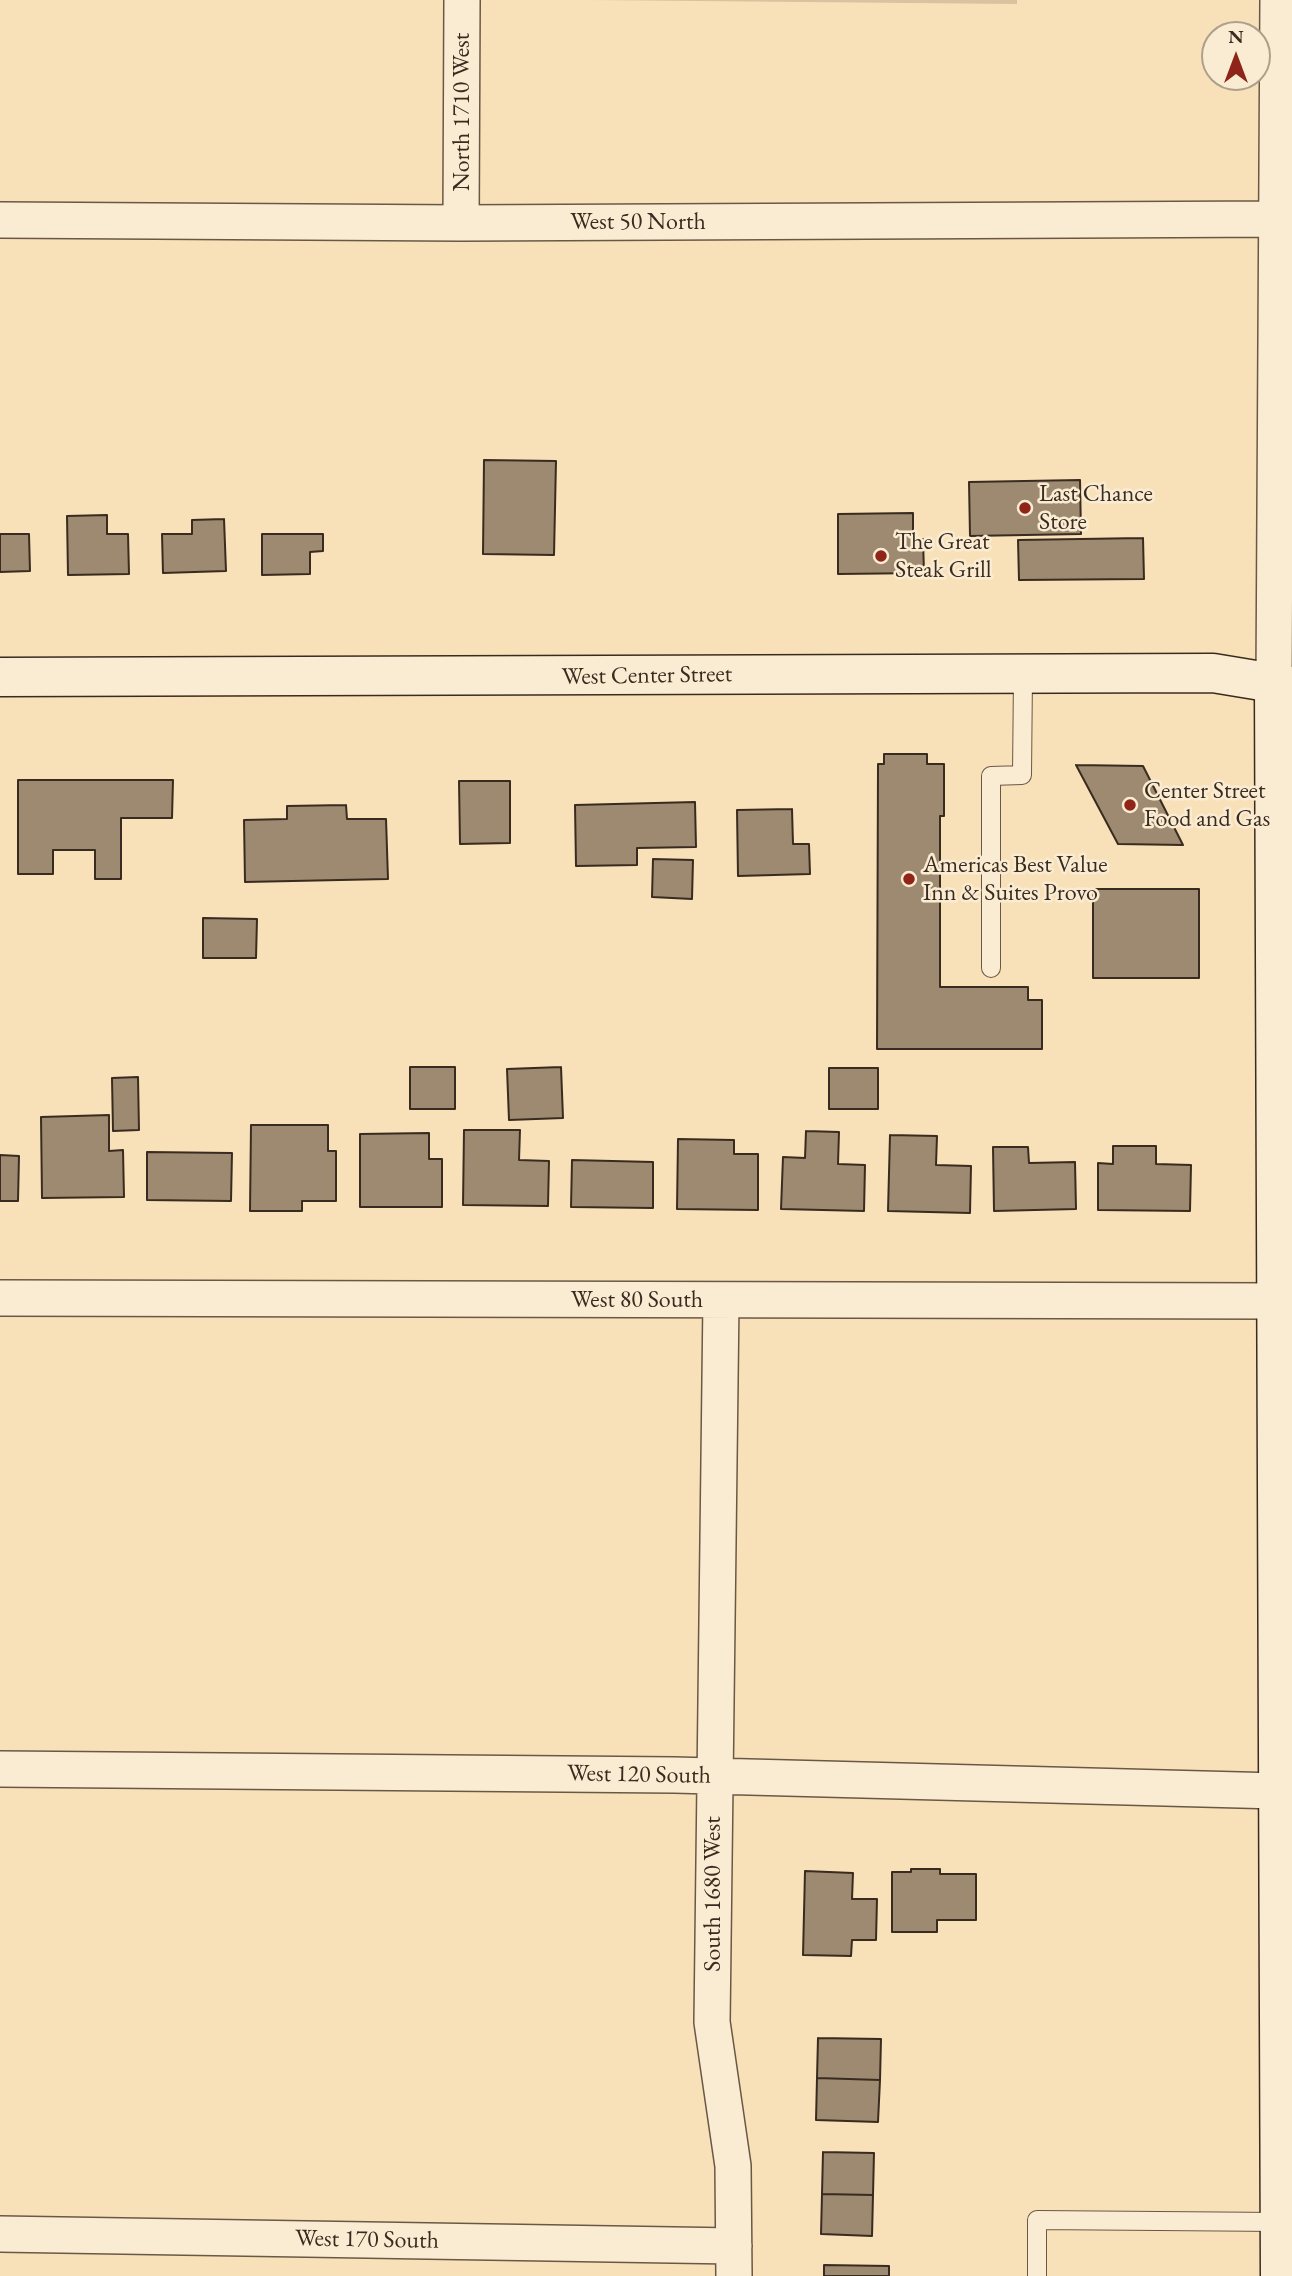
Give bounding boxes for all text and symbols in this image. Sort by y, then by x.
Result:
north arrow [1201,21,1271,91]
text: N [1228,24,1244,49]
street label: North 1710 West [448,33,476,191]
street label: West 50 North [570,208,706,236]
place label: Last Chance Store [1039,480,1153,536]
marker: Last Chance Store [1017,500,1033,516]
place label: The Great Steak Grill [895,528,992,584]
marker: The Great Steak Grill [873,548,889,564]
street label: West Center Street [561,660,733,692]
place label: Center Street Food and Gas [1144,777,1270,833]
marker: Center Street Food and Gas [1122,797,1138,813]
place label: Americas Best Value Inn & Suites Provo [923,851,1108,907]
marker: Americas Best Value Inn & Suites Provo [901,871,917,887]
street label: West 80 South [571,1286,703,1314]
street label: West 120 South [567,1759,711,1791]
street label: South 1680 West [699,1816,727,1972]
street label: West 170 South [295,2224,439,2256]

